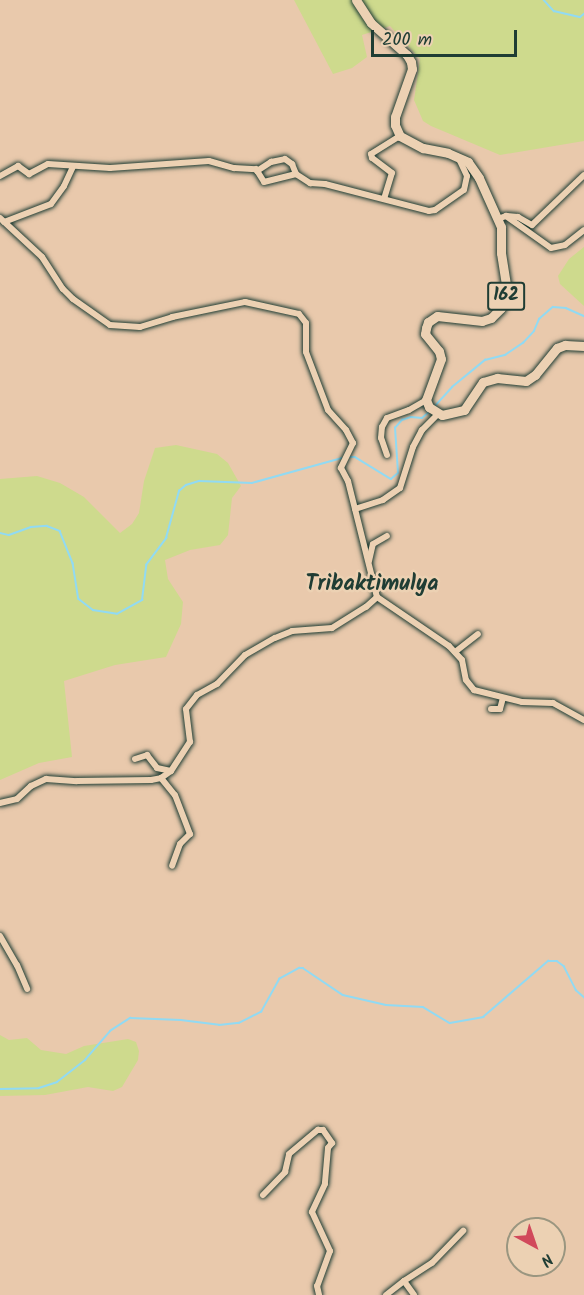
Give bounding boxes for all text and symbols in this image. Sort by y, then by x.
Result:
scale bar [374,18,520,56]
text: 200 m [382,26,432,55]
road number: 162 [486,281,526,311]
district label: Tribaktimulya [305,572,439,598]
north arrow [506,1217,566,1277]
text: N [535,1247,559,1272]

